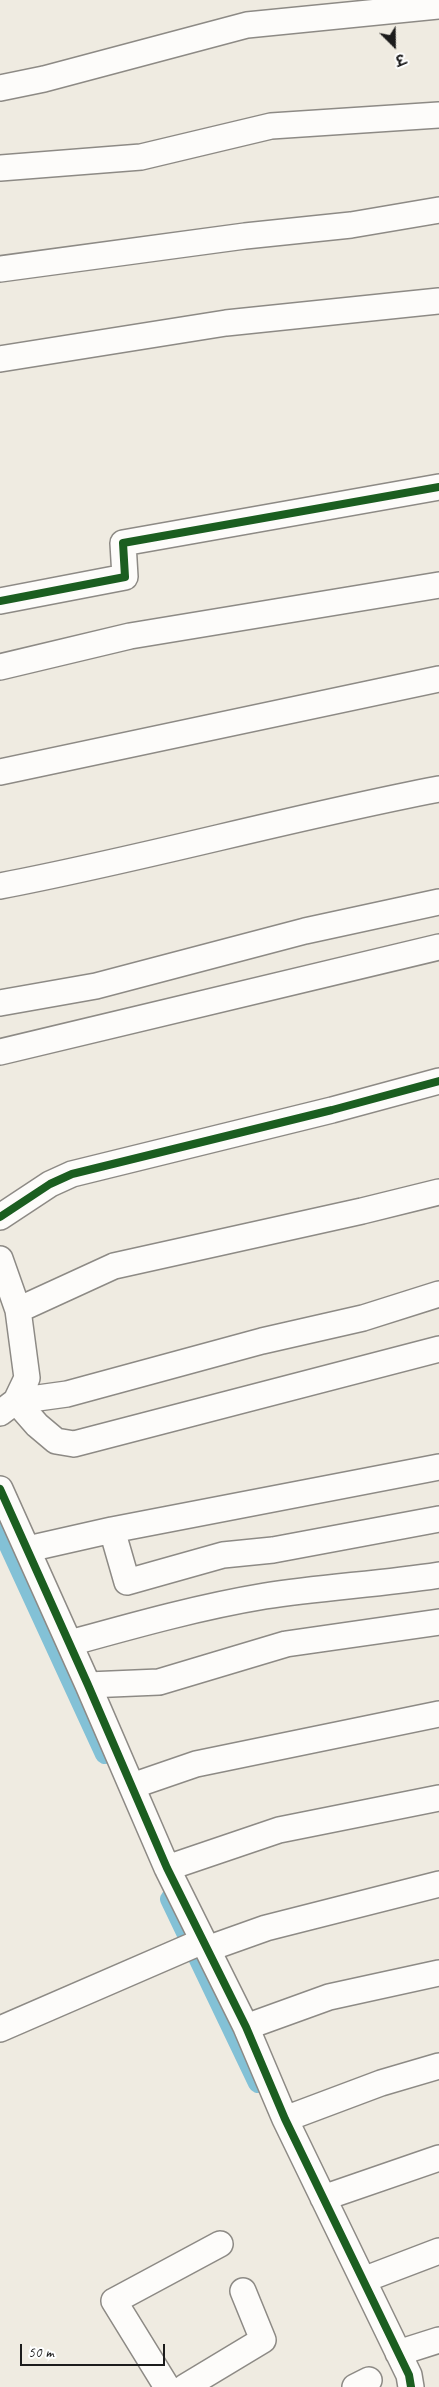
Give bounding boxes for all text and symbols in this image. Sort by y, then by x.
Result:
north arrow [369,20,419,70]
text: उ [392,50,408,69]
scale bar [22,2334,168,2366]
text: 50 m [28,2343,54,2362]

